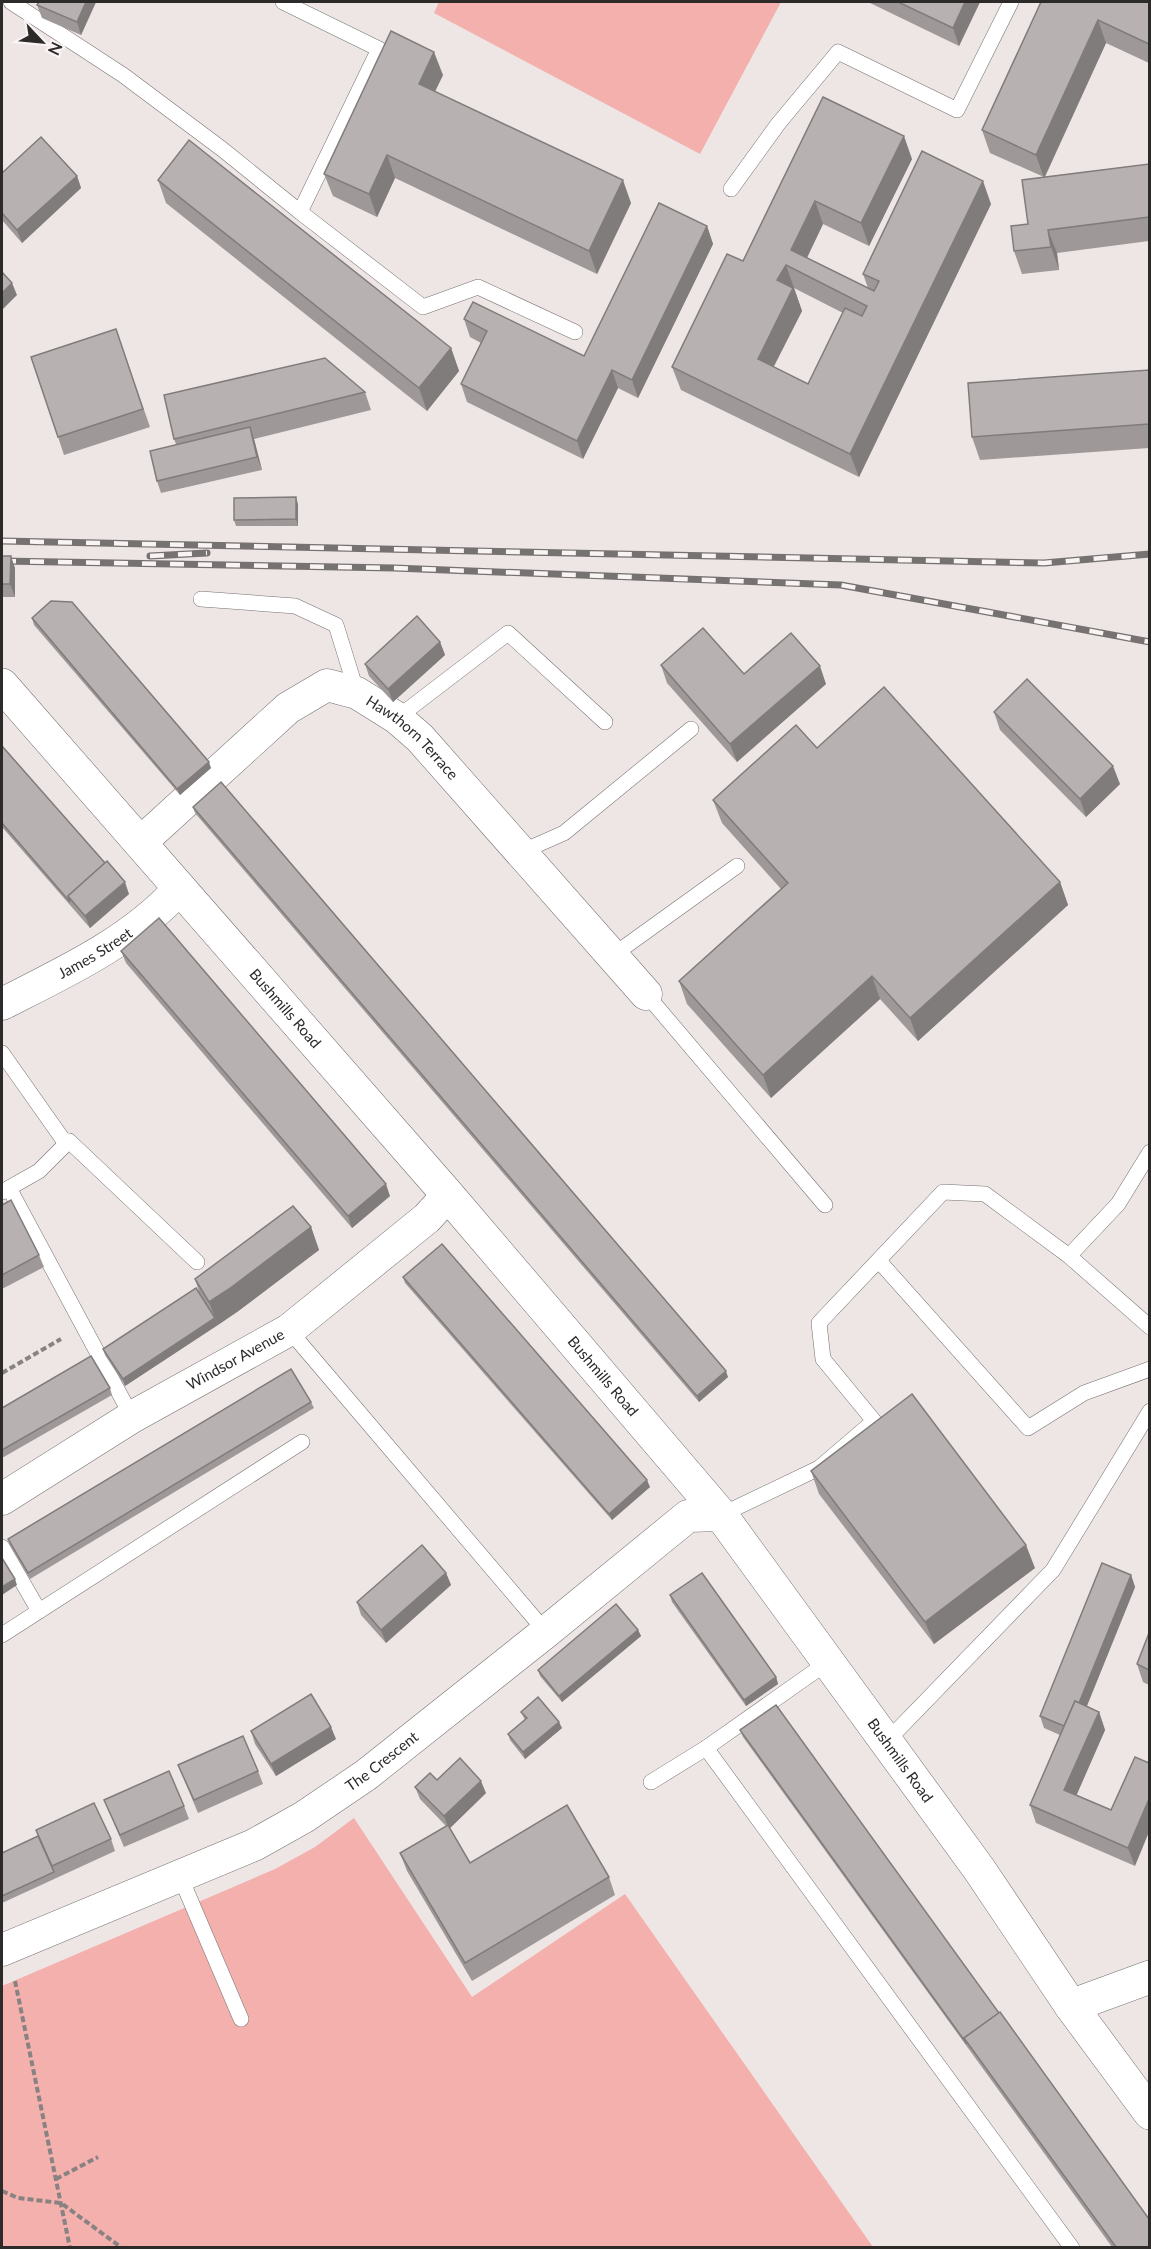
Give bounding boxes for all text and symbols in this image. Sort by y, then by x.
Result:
north arrow [12,12,72,72]
text: N [45,39,67,58]
street label: Hawthorn Terrace [363,691,462,783]
street label: James Street [55,923,136,982]
street label: Bushmills Road [246,965,325,1051]
street label: Windsor Avenue [183,1324,287,1393]
street label: Bushmills Road [564,1332,643,1419]
street label: Bushmills Road [864,1714,937,1805]
street label: The Crescent [342,1727,422,1794]

